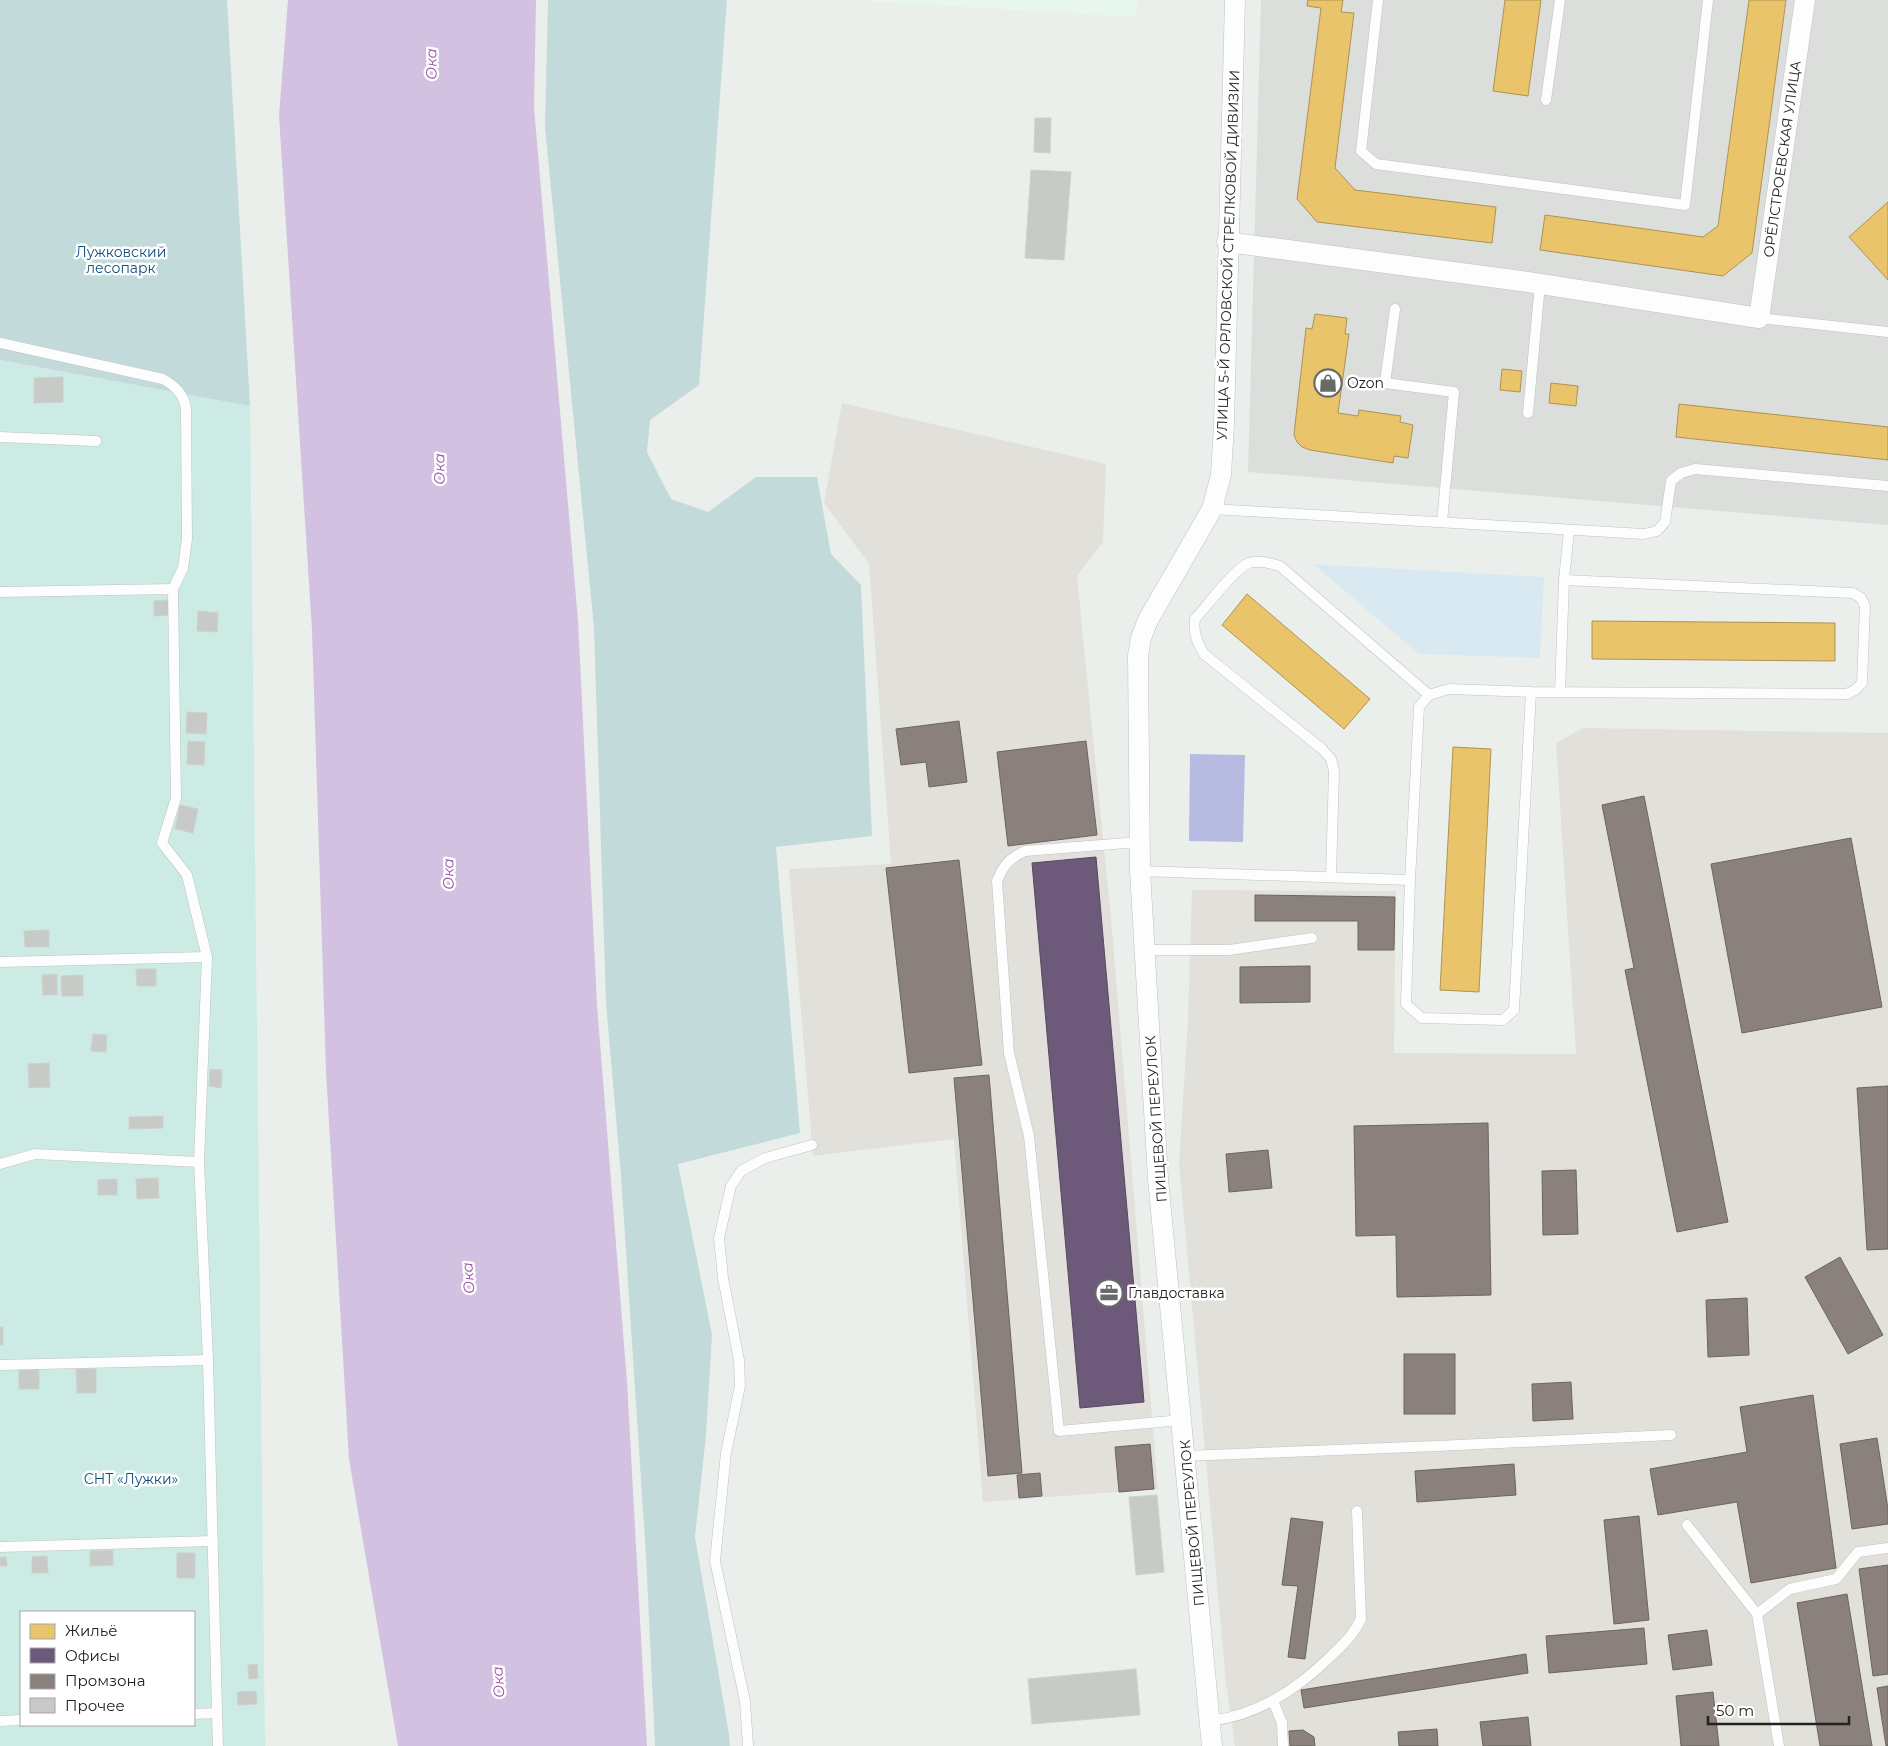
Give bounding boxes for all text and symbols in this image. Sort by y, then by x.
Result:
water label: Ока [421,48,441,80]
street label: ОРЁЛСТРОЕВСКАЯ УЛИЦА [1759,59,1805,259]
street label: УЛИЦА 5-Й ОРЛОВСКОЙ СТРЕЛКОВОЙ ДИВИЗИИ [1213,69,1243,441]
park label: Лужковский лесопарк [76,243,166,277]
shop icon: Ozon [1313,368,1343,398]
place label: Ozon [1347,374,1384,392]
water label: Ока [429,453,449,485]
water label: Ока [438,858,458,890]
street label: ПИЩЕВОЙ ПЕРЕУЛОК [1141,1035,1171,1203]
water label: Ока [457,1262,479,1294]
office icon: Главдоставка [1094,1278,1124,1308]
place label: Главдоставка [1128,1284,1225,1302]
street label: ПИЩЕВОЙ ПЕРЕУЛОК [1176,1439,1208,1607]
park label: СНТ «Лужки» [84,1470,178,1488]
legend [20,1611,195,1726]
text: Жильё [65,1621,118,1640]
text: Офисы [65,1646,120,1665]
water label: Ока [487,1666,509,1698]
text: Промзона [65,1671,145,1690]
scale bar [1708,1694,1849,1726]
text: Прочее [65,1696,125,1715]
text: 50 m [1716,1701,1754,1720]

